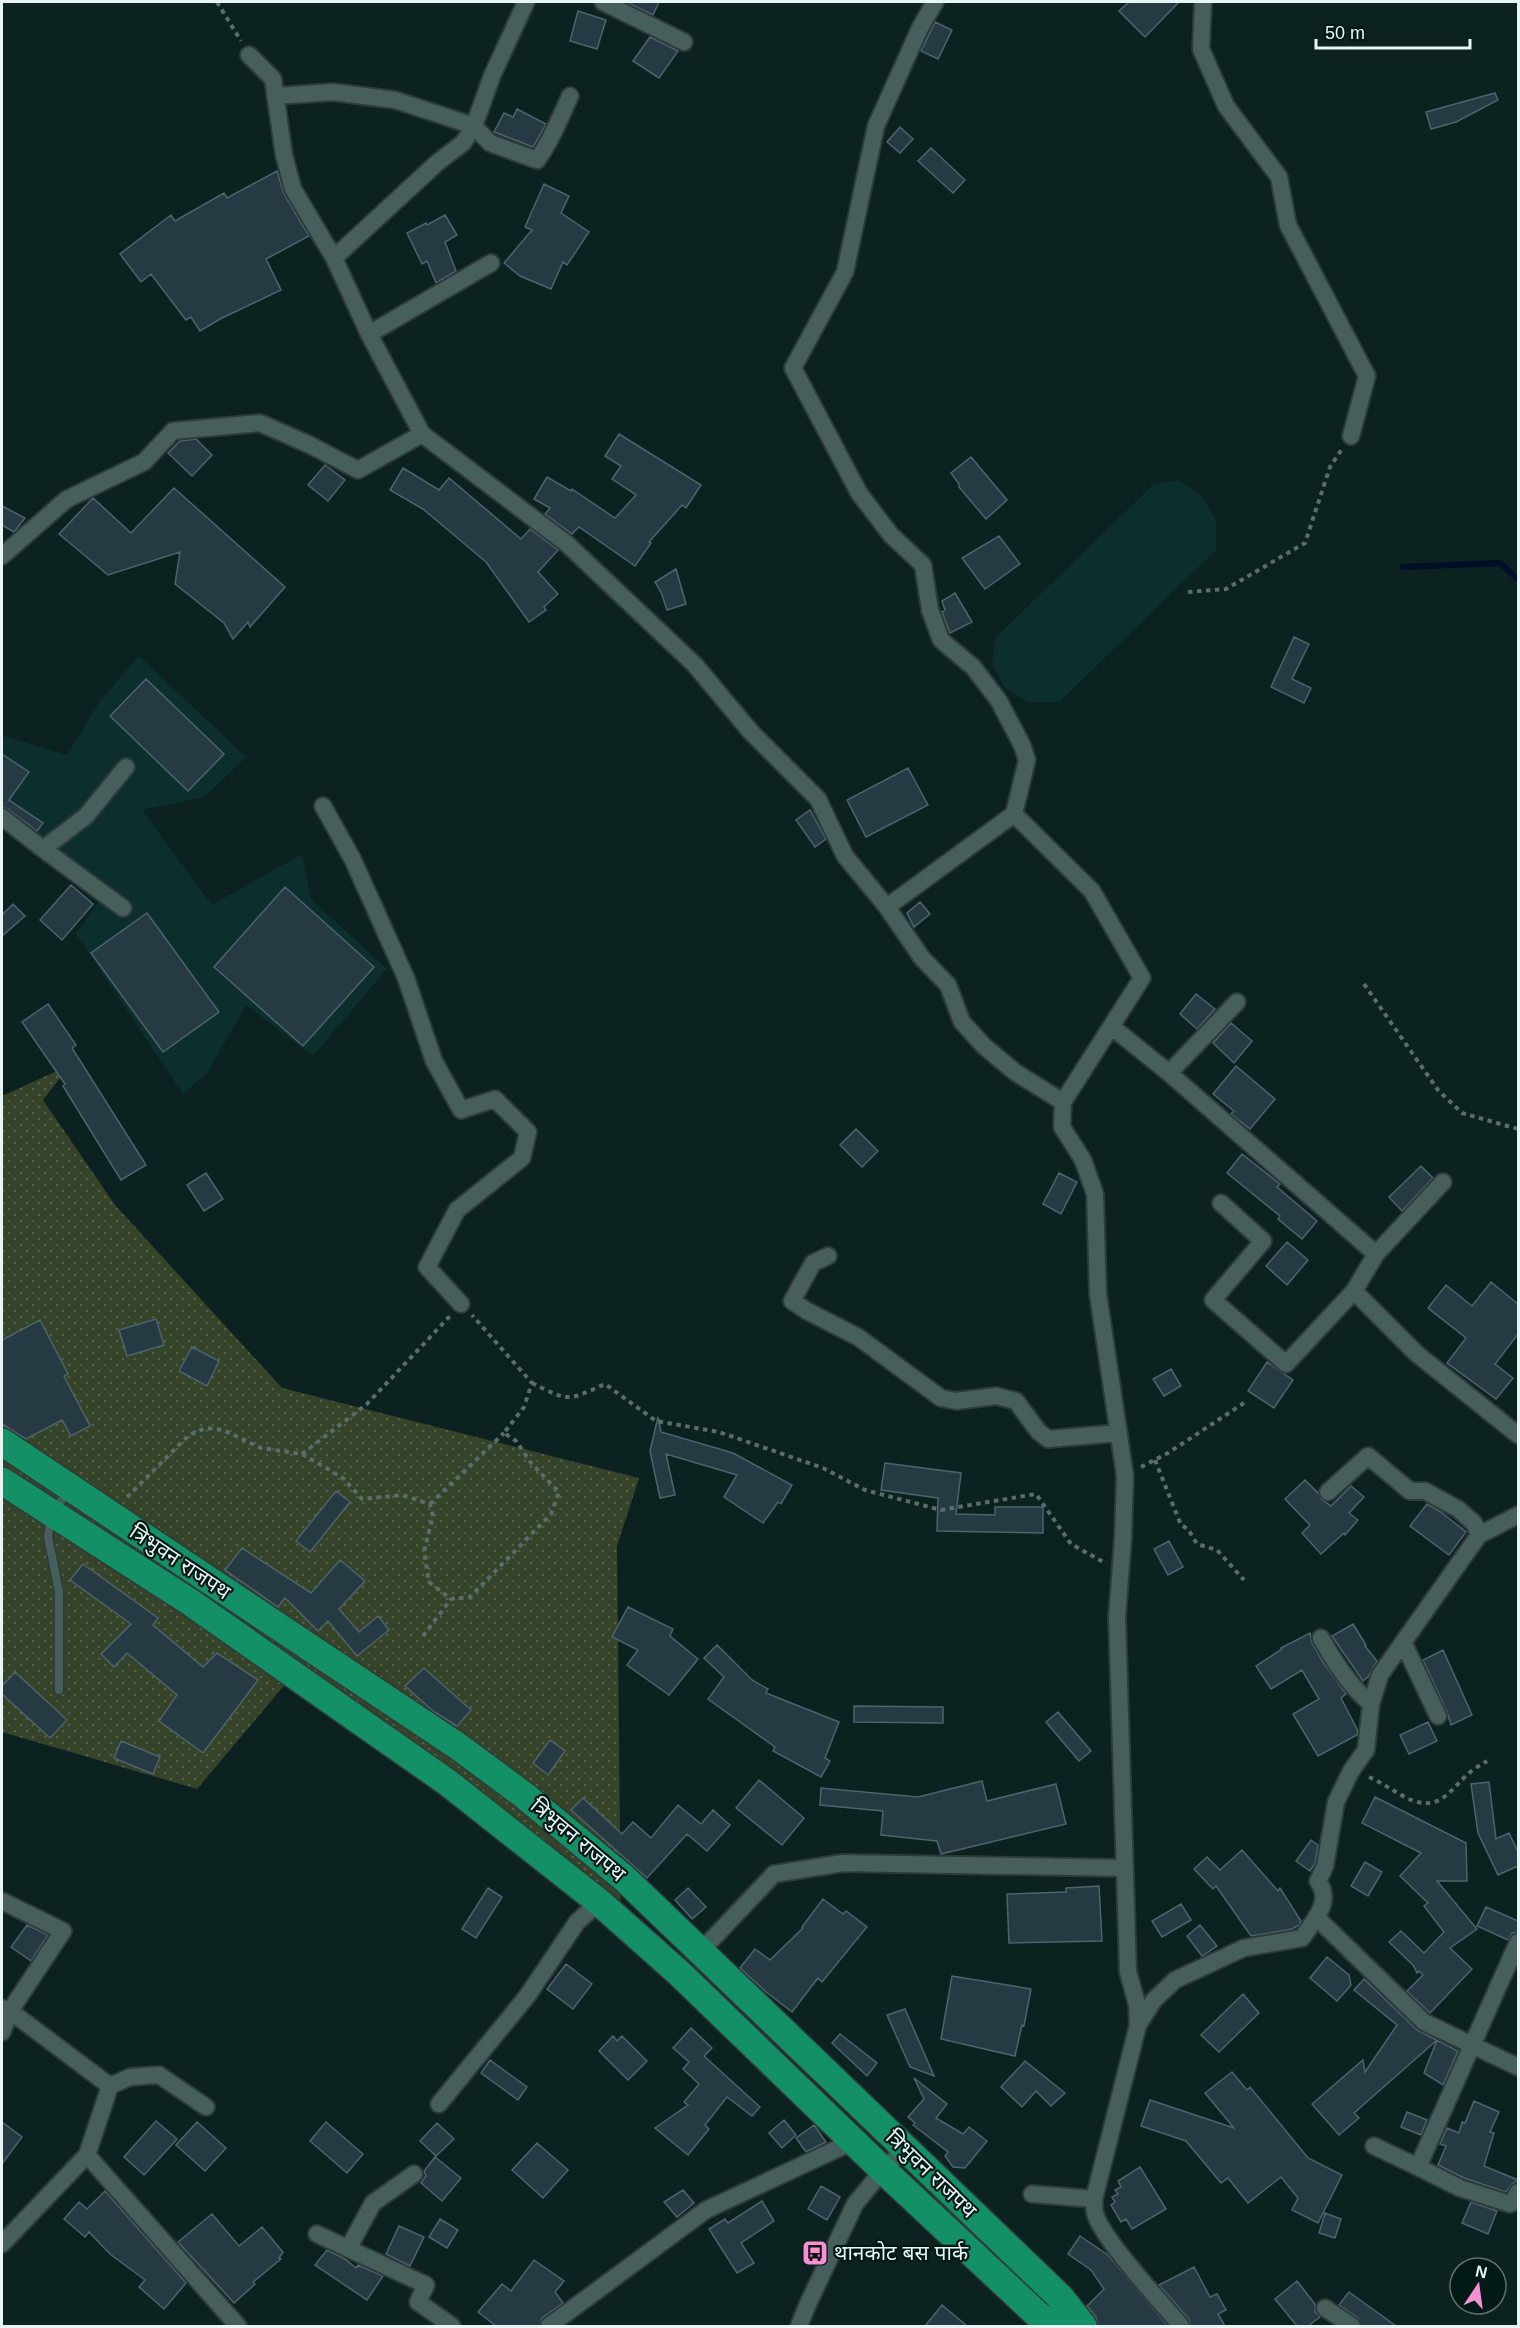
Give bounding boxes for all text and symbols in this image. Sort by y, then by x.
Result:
scale bar [1316,12,1470,50]
text: 50 m [1325,23,1365,43]
street label: त्रिभुवन राजपथ [125,1520,235,1606]
street label: त्रिभुवन राजपथ [525,1794,631,1888]
street label: त्रिभुवन राजपथ [880,2125,981,2224]
bus stop icon: थानकोट बस पार्क [800,2238,830,2268]
place label: थानकोट बस पार्क [834,2241,969,2264]
north arrow [1448,2256,1508,2316]
text: N [1474,2262,1489,2281]

